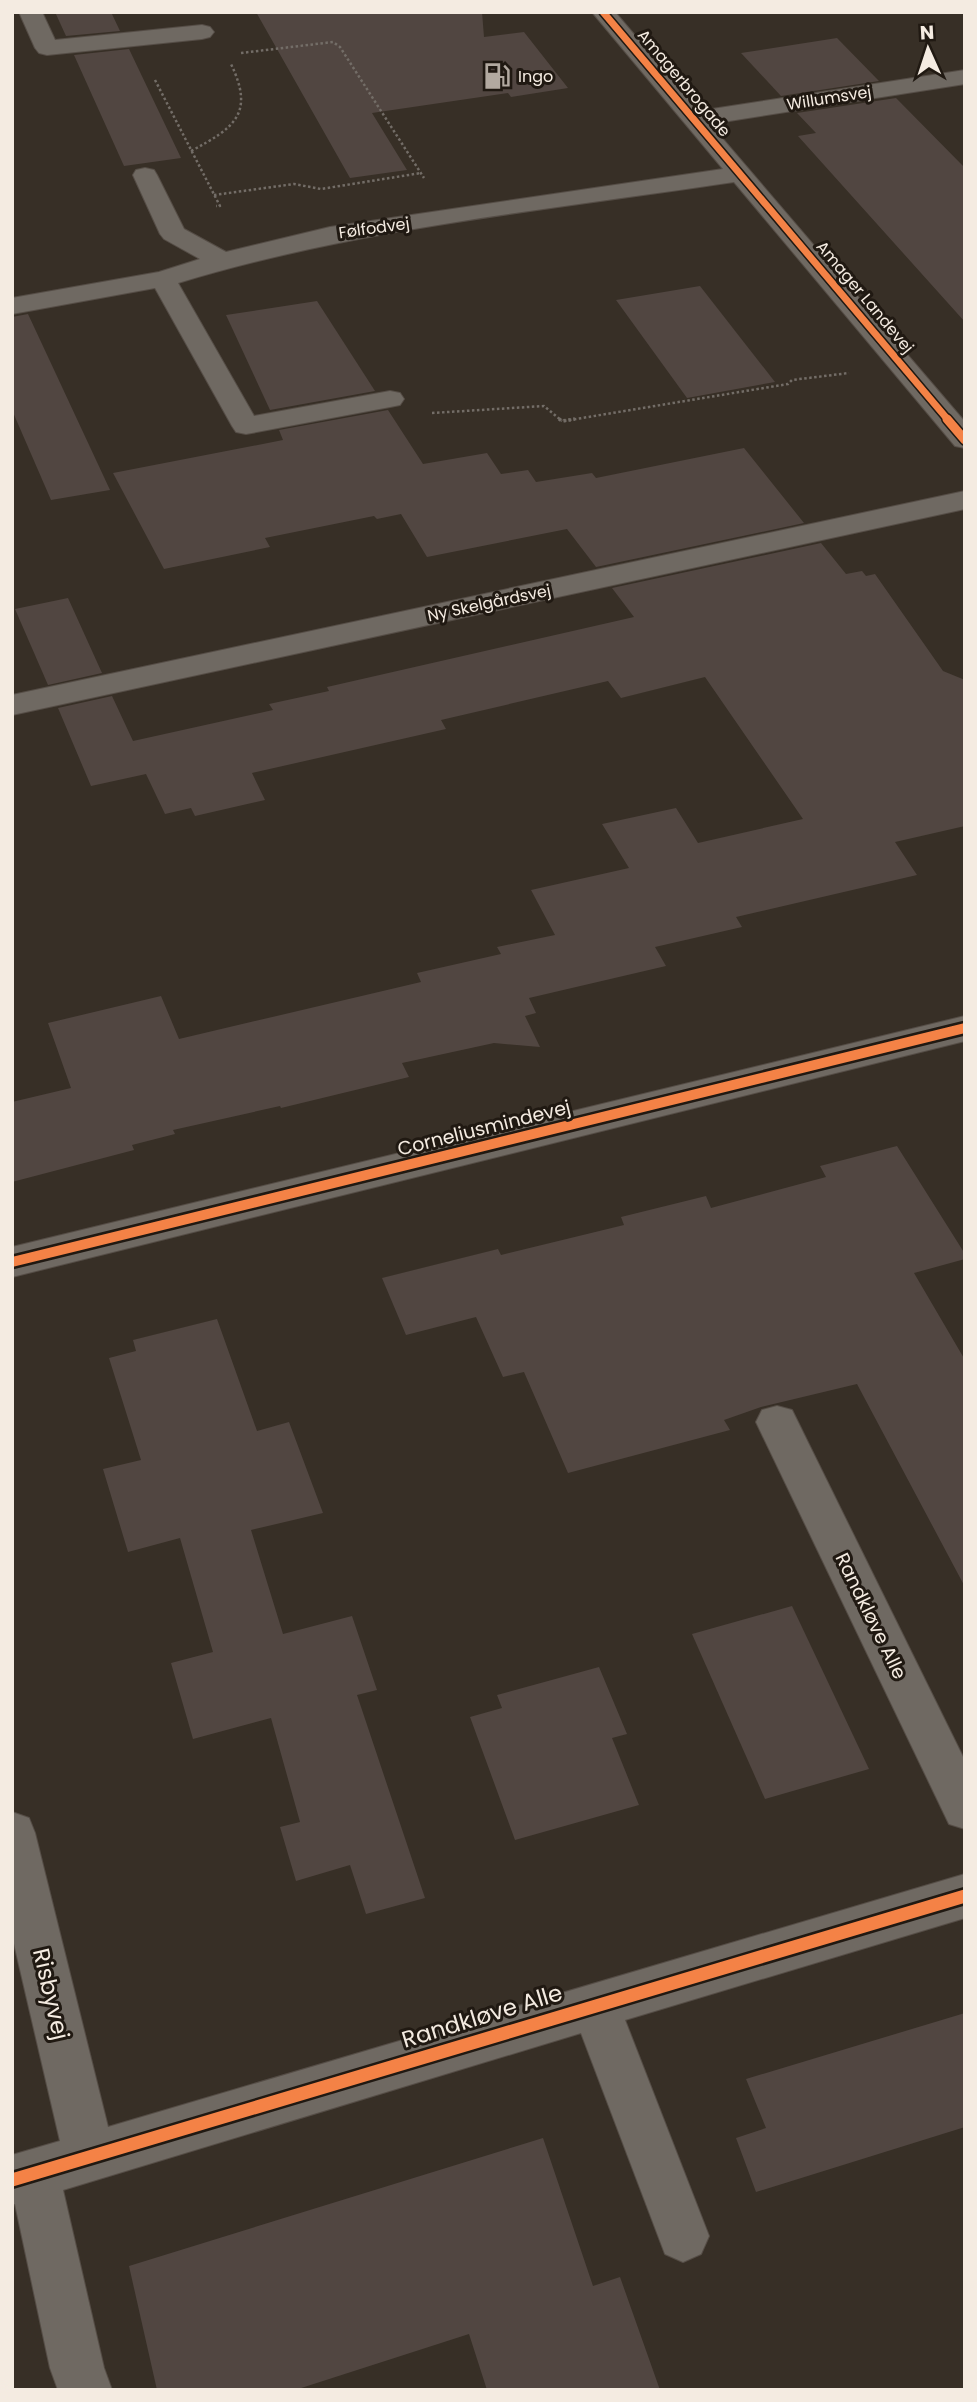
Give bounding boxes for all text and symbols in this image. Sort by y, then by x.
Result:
north arrow [893,14,963,84]
text: N [919,19,935,46]
street label: Amagerbrogade [632,24,736,142]
fuel station icon: Ingo [482,61,512,91]
place label: Ingo [518,65,553,88]
street label: Willumsvej [785,80,873,116]
street label: Følfodvej [337,212,411,244]
street label: Amager Landevej [811,236,919,358]
street label: Ny Skelgårdsvej [425,579,553,627]
street label: Corneliusmindevej [395,1093,573,1163]
street label: Randkløve Alle [829,1548,913,1684]
street label: Risbyvej [25,1945,77,2043]
street label: Randkløve Alle [398,1976,566,2056]

